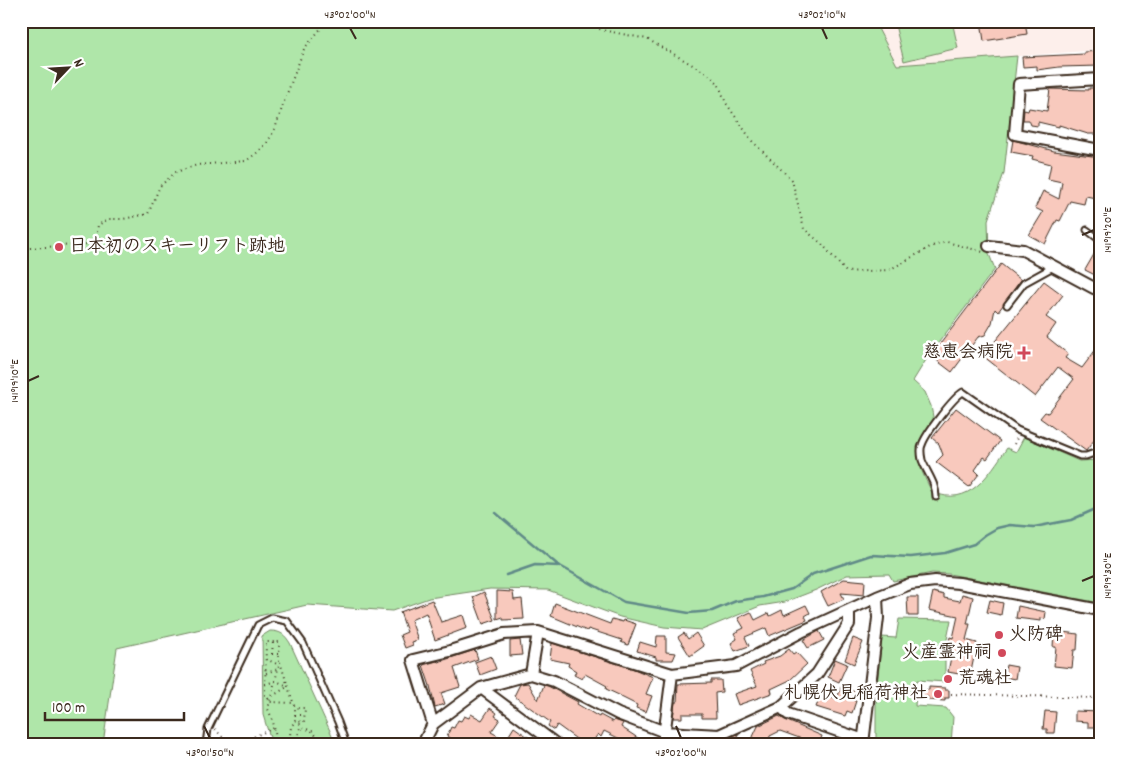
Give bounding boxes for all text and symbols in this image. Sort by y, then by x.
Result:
text: 43°02'00"N [324,7,376,24]
text: 43°02'10"N [798,7,846,24]
north arrow [42,42,92,92]
text: N [67,56,89,71]
text: 141°19'20"E [1100,206,1117,253]
place label: 日本初のスキーリフト跡地 [69,235,285,260]
marker: 日本初のスキーリフト跡地 [53,241,65,253]
place label: 慈恵会病院 [923,341,1013,366]
marker: 慈恵会病院 [1017,346,1031,360]
text: 141°19'10"E [7,359,24,403]
text: 141°19'30"E [1100,552,1117,599]
place label: 火防碑 [1009,623,1063,648]
marker: 火防碑 [993,629,1005,641]
place label: 火産霊神祠 [902,641,992,666]
marker: 火産霊神祠 [996,647,1008,659]
place label: 荒魂社 [958,667,1012,692]
marker: 荒魂社 [942,673,954,685]
place label: 札幌伏見稲荷神社 [784,682,928,707]
marker: 札幌伏見稲荷神社 [932,688,944,700]
scale bar [45,690,184,722]
text: 100 m [52,698,85,720]
text: 43°01'50"N [186,745,234,762]
text: 43°02'00"N [655,745,707,762]

